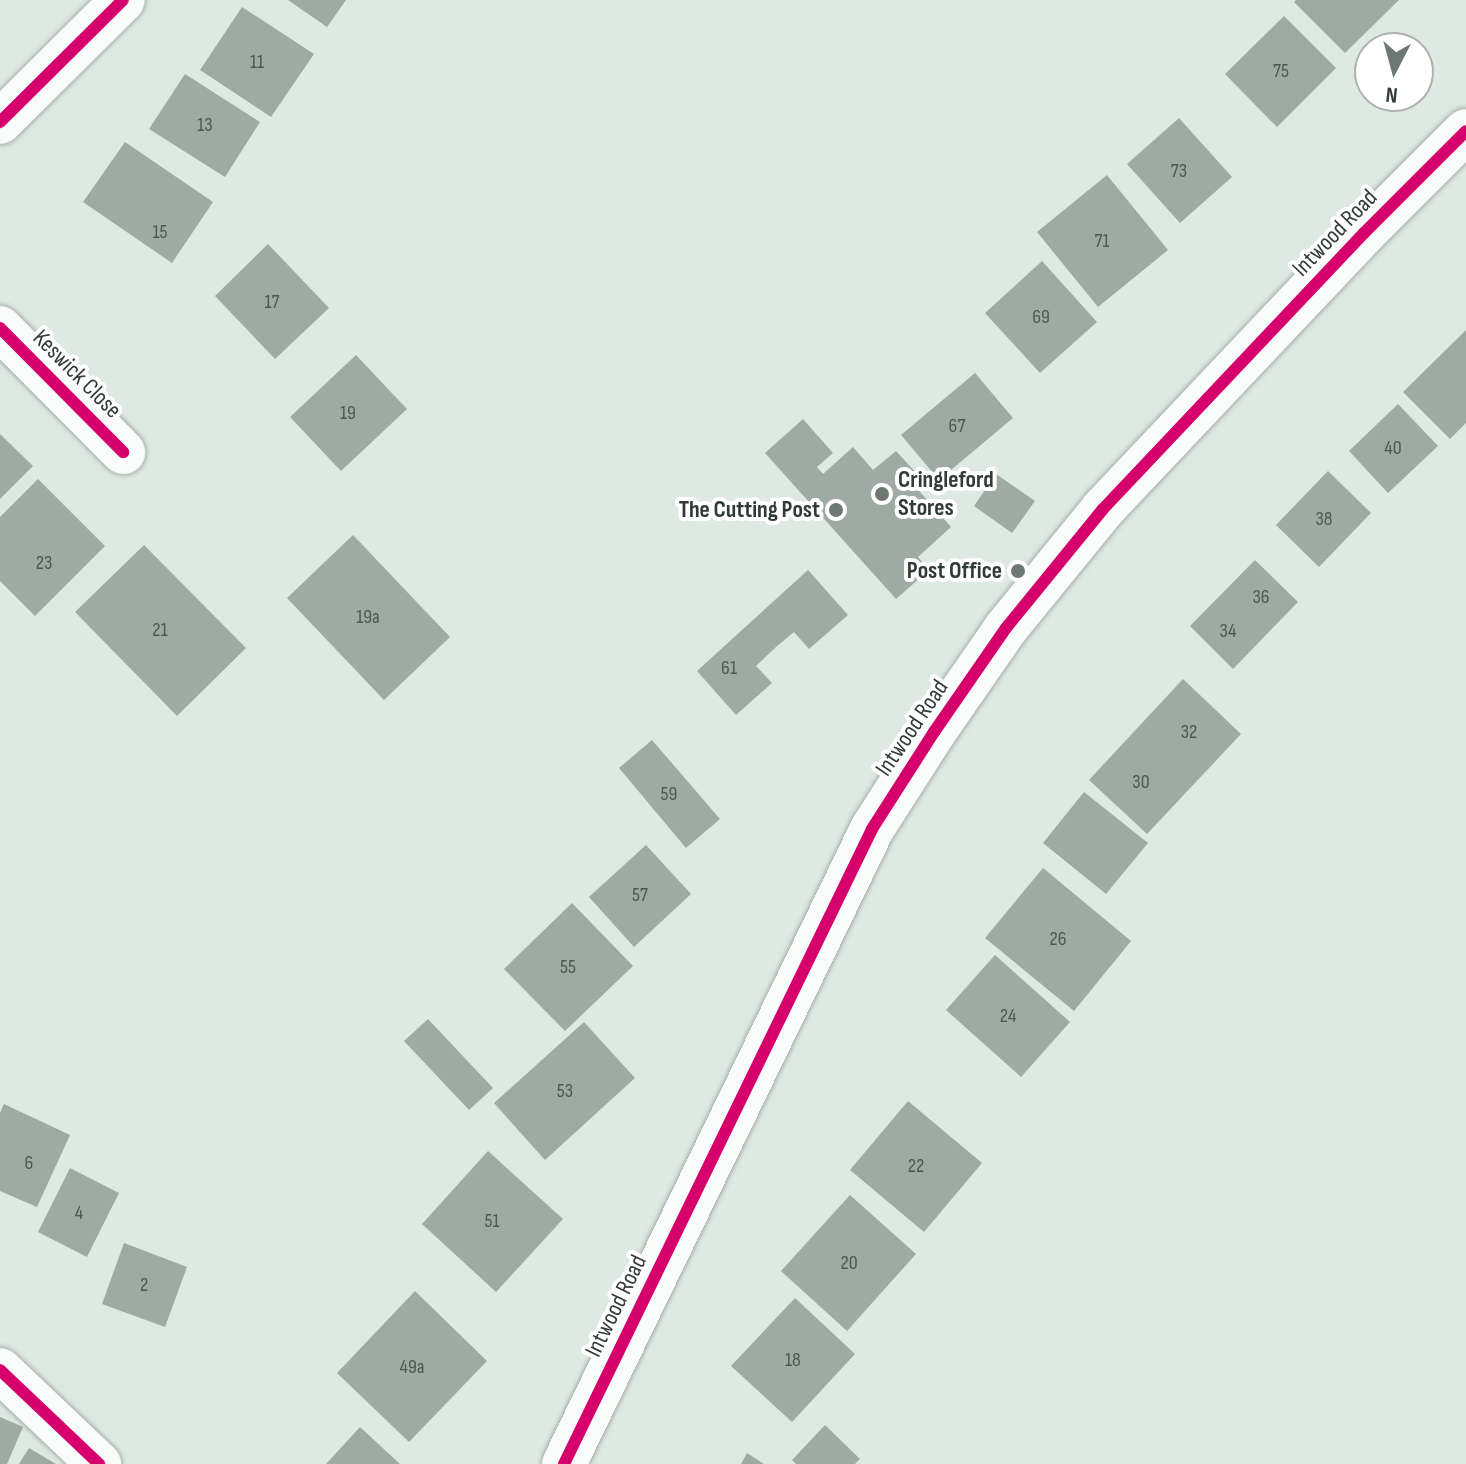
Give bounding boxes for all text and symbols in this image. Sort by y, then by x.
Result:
north arrow [1354,32,1434,112]
house number: 11 [250,50,264,74]
house number: 75 [1273,59,1289,83]
text: N [1384,80,1399,108]
house number: 13 [197,113,213,137]
house number: 73 [1171,159,1187,183]
street label: Intwood Road [1287,184,1383,282]
house number: 15 [152,220,168,244]
house number: 71 [1094,229,1110,253]
house number: 17 [265,290,279,314]
house number: 69 [1032,305,1050,329]
street label: Keswick Close [27,324,127,424]
house number: 19 [340,401,356,425]
house number: 67 [949,414,965,438]
house number: 40 [1384,436,1402,460]
place label: Cringleford Stores [898,466,994,522]
marker: Cringleford Stores [873,485,891,503]
place label: The Cutting Post [679,496,820,524]
marker: The Cutting Post [827,501,845,519]
house number: 38 [1315,507,1333,531]
house number: 23 [36,551,52,575]
place label: Post Office [907,557,1002,585]
marker: Post Office [1009,562,1027,580]
house number: 36 [1252,585,1270,609]
house number: 19a [356,605,380,629]
house number: 21 [152,618,168,642]
house number: 34 [1220,619,1236,643]
house number: 61 [721,656,737,680]
street label: Intwood Road [869,674,955,782]
house number: 32 [1181,720,1197,744]
house number: 30 [1132,770,1150,794]
house number: 59 [661,782,677,806]
house number: 57 [632,883,648,907]
house number: 26 [1050,927,1066,951]
house number: 55 [560,955,576,979]
house number: 24 [1000,1004,1016,1028]
house number: 53 [557,1079,573,1103]
house number: 6 [25,1151,33,1175]
house number: 22 [908,1154,924,1178]
house number: 4 [75,1201,83,1225]
house number: 51 [484,1209,500,1233]
street label: Intwood Road [579,1250,653,1362]
house number: 20 [840,1251,858,1275]
house number: 2 [140,1273,148,1297]
house number: 18 [785,1348,801,1372]
house number: 49a [400,1355,424,1379]

